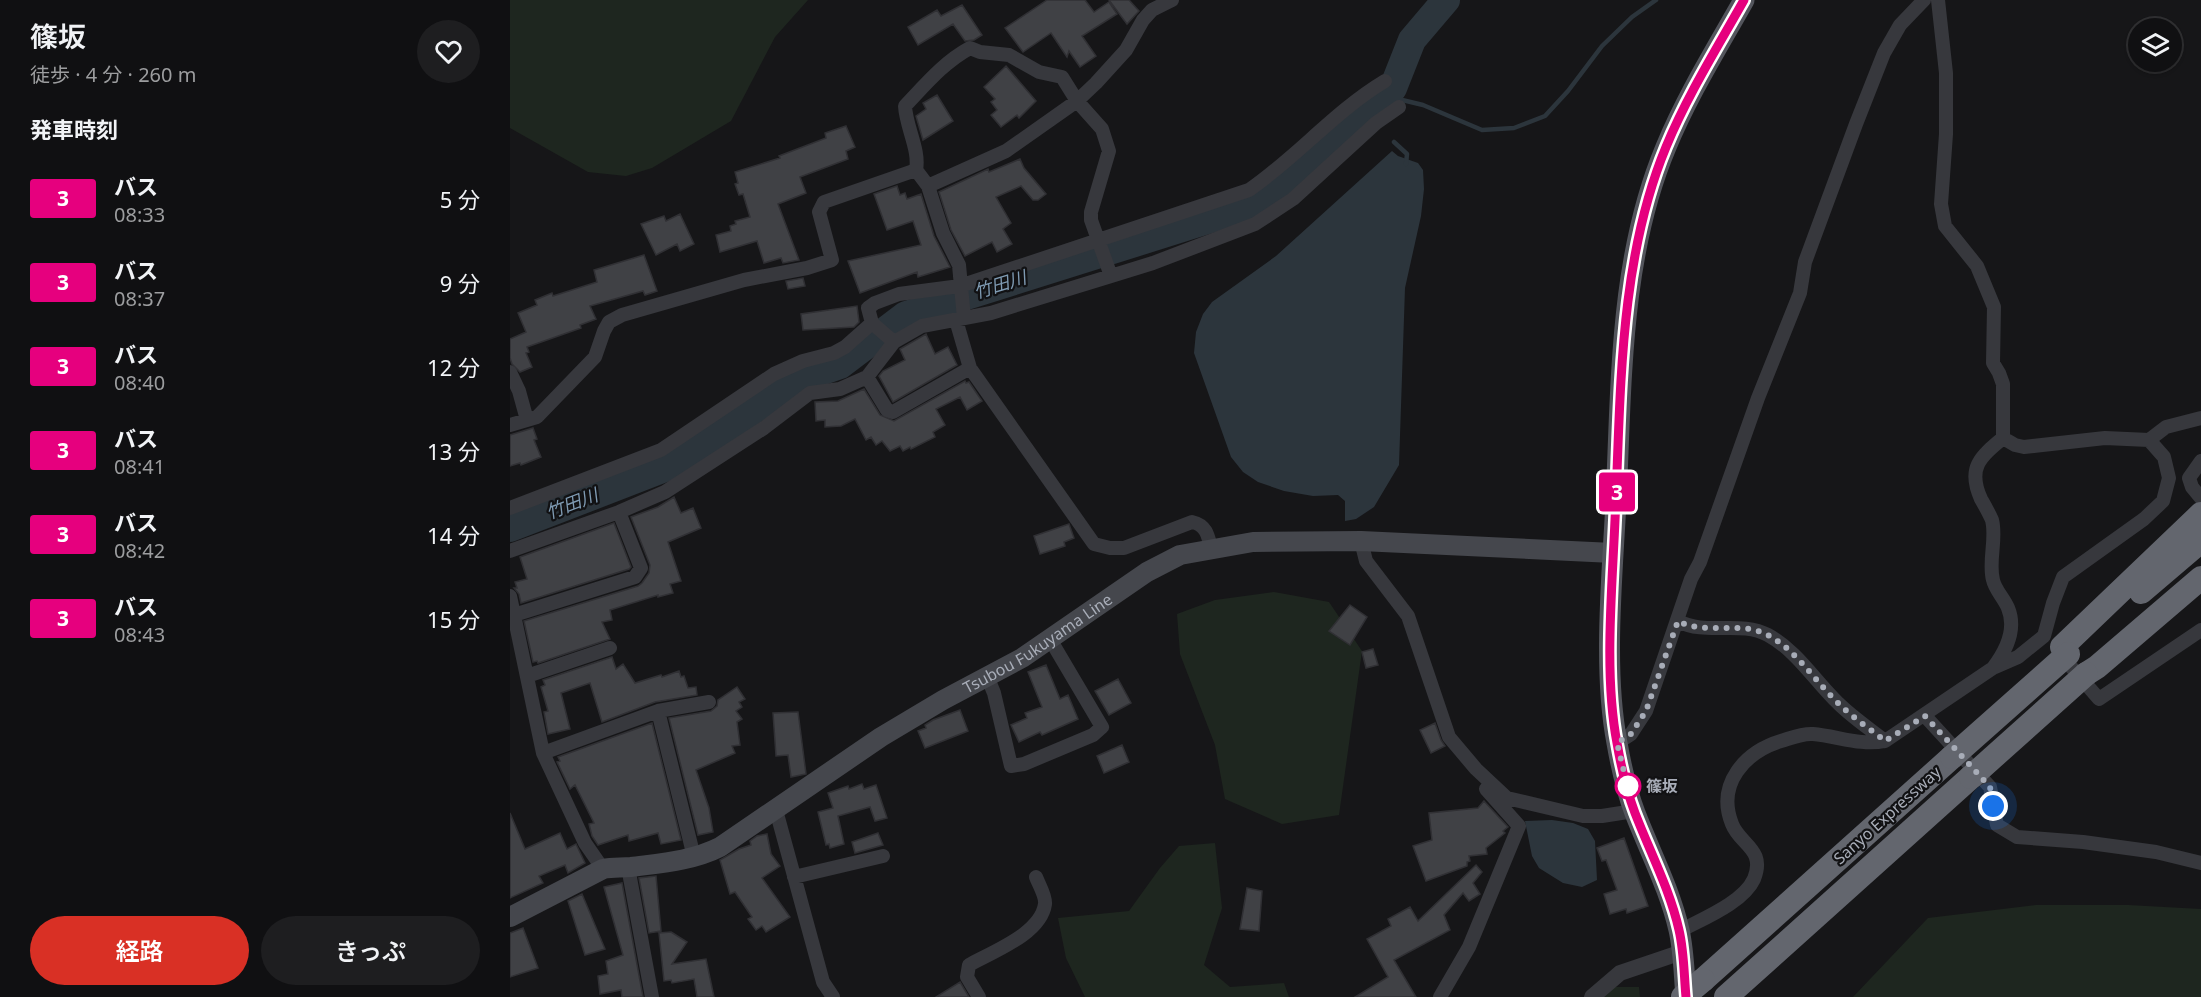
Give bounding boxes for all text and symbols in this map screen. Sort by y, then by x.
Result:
text: 篠坂 [30,17,86,55]
map controls [2128,18,2182,72]
button: layers [2128,18,2182,72]
button: heart [417,20,480,83]
text: 徒歩 · 4 分 · 260 m [30,61,196,88]
text: 発車時刻 [30,114,118,144]
text: バス [114,171,158,201]
text: 3 [57,184,69,212]
text: 5 分 [440,184,480,214]
text: 08:33 [114,201,165,228]
text: バス [114,255,158,285]
water label: 竹田川 [970,264,1031,303]
text: 3 [57,268,69,296]
text: 9 分 [440,268,480,298]
text: 08:37 [114,285,165,312]
text: バス [114,339,158,369]
text: 3 [57,352,69,380]
text: 12 分 [427,352,480,382]
text: 08:40 [114,369,165,396]
text: バス [114,423,158,453]
text: 3 [57,436,69,464]
text: 13 分 [427,436,480,466]
text: 08:41 [114,453,165,480]
line badge: 3 [1598,472,1636,512]
text: 3 [1611,478,1623,506]
water label: 竹田川 [542,481,603,524]
text: バス [114,507,158,537]
text: 3 [57,520,69,548]
text: 14 分 [427,520,480,550]
text: 08:42 [114,537,165,564]
street label: Tsubou Fukuyama Line [959,588,1117,698]
text: バス [114,591,158,621]
text: 3 [57,604,69,632]
text: 15 分 [427,604,480,634]
text: 08:43 [114,621,165,648]
street label: Sanyo Expressway [1829,760,1946,869]
marker: 篠坂 [1615,773,1641,799]
place label: 篠坂 [1646,775,1678,797]
your location [1978,791,2008,821]
button: 経路 [30,916,249,985]
button: きっぷ [261,916,480,985]

